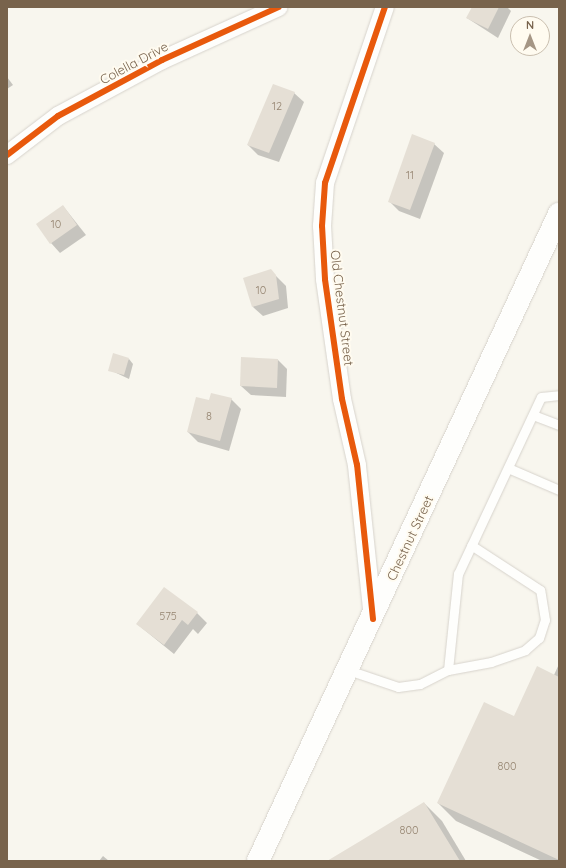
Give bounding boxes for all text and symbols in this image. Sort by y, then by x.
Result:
north arrow [510,16,550,56]
text: N [526,18,534,32]
street label: Colella Drive [97,38,171,88]
house number: 12 [272,99,282,113]
house number: 11 [406,168,414,182]
house number: 10 [51,217,61,231]
street label: Old Chestnut Street [327,249,357,367]
house number: 10 [256,283,266,297]
house number: 8 [206,409,212,423]
street label: Chestnut Street [383,493,437,583]
house number: 575 [159,609,177,623]
house number: 800 [497,759,517,773]
house number: 800 [399,823,419,837]

